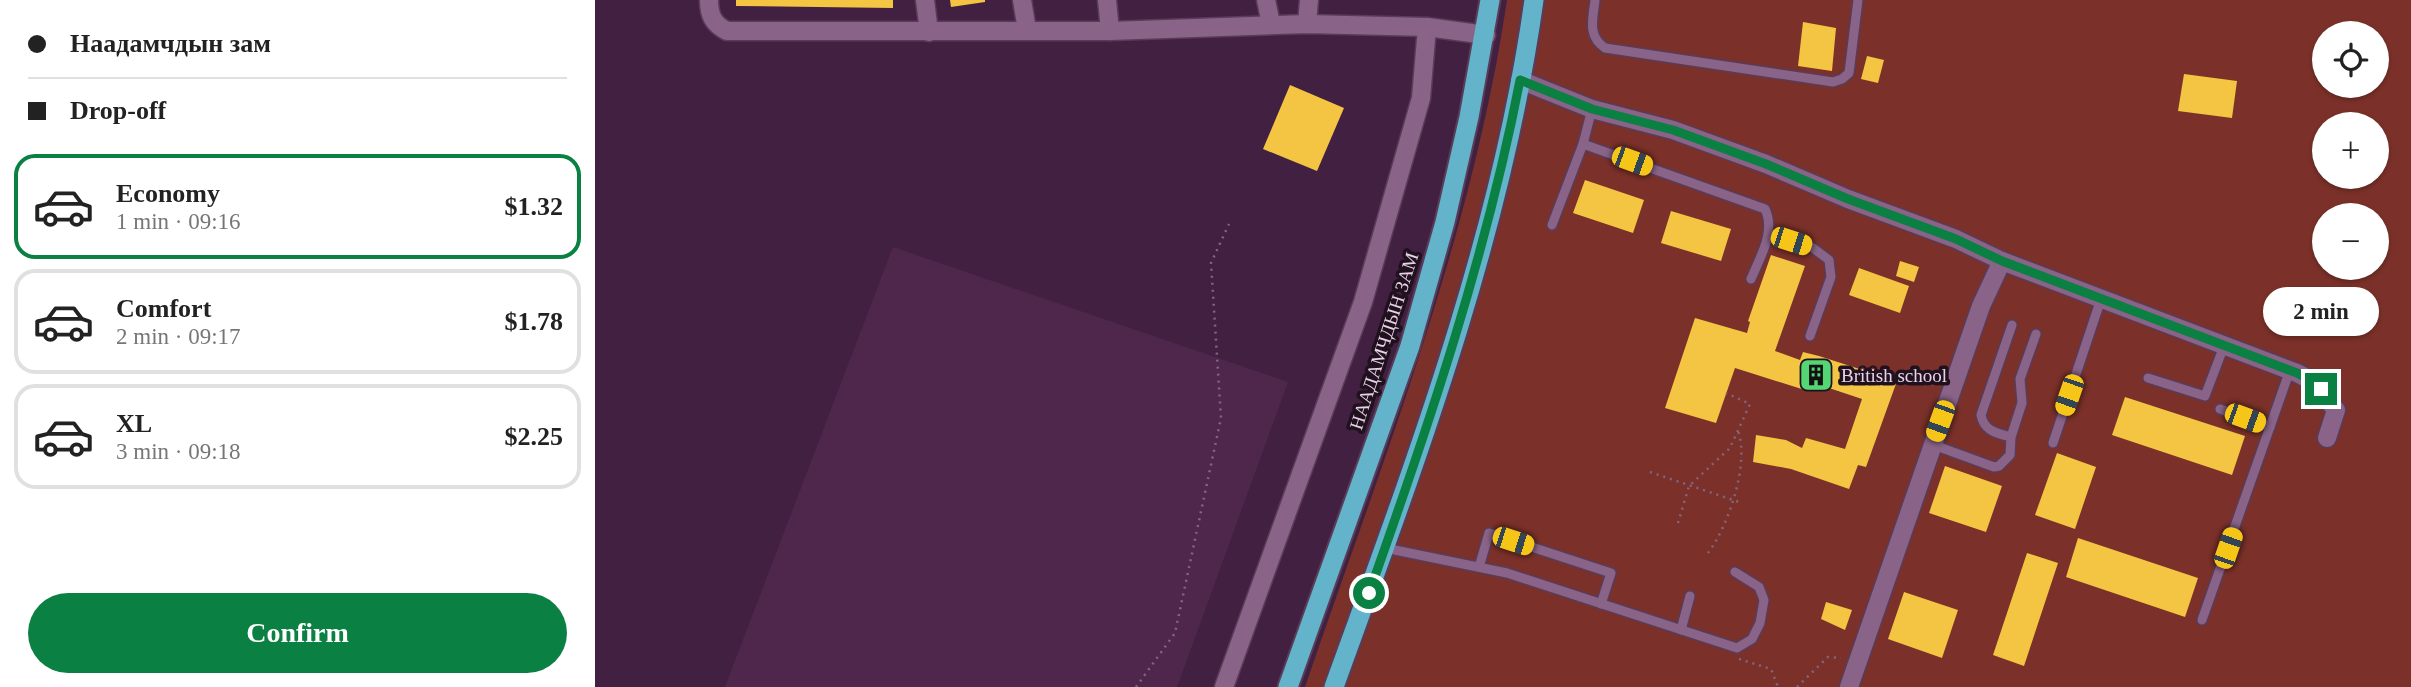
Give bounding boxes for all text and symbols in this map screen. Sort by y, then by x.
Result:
map controls [2312,21,2389,280]
button: locate [2312,21,2389,98]
text: Наадамчдын зам [70,29,271,58]
text: Drop-off [70,96,166,125]
button: + [2312,112,2389,189]
car [1609,144,1656,178]
icon: car [32,175,95,238]
text: Economy [116,179,220,208]
text: $1.32 [505,192,563,221]
button: − [2312,203,2389,280]
text: 1 min · 09:16 [116,209,241,234]
car [1768,225,1815,257]
street label: НААДАМЧДЫН ЗАМ [1345,250,1423,432]
callout: 2 min [2263,288,2379,336]
icon: car [32,290,95,353]
text: Comfort [116,294,211,323]
text: 2 min [2293,299,2349,324]
text: $1.78 [505,307,563,336]
text: 2 min · 09:17 [116,324,241,349]
building icon: British school [1797,356,1835,394]
place label: British school [1841,365,1947,386]
car [2053,372,2086,418]
route end [2305,373,2337,405]
car [1923,398,1958,444]
car [2222,401,2269,435]
icon: car [32,405,95,468]
text: XL [116,409,152,438]
text: $2.25 [505,422,563,451]
text: 3 min · 09:18 [116,439,241,464]
car [1490,525,1537,557]
car [2212,525,2245,571]
route start [1353,577,1385,609]
button: Confirm [28,593,567,673]

